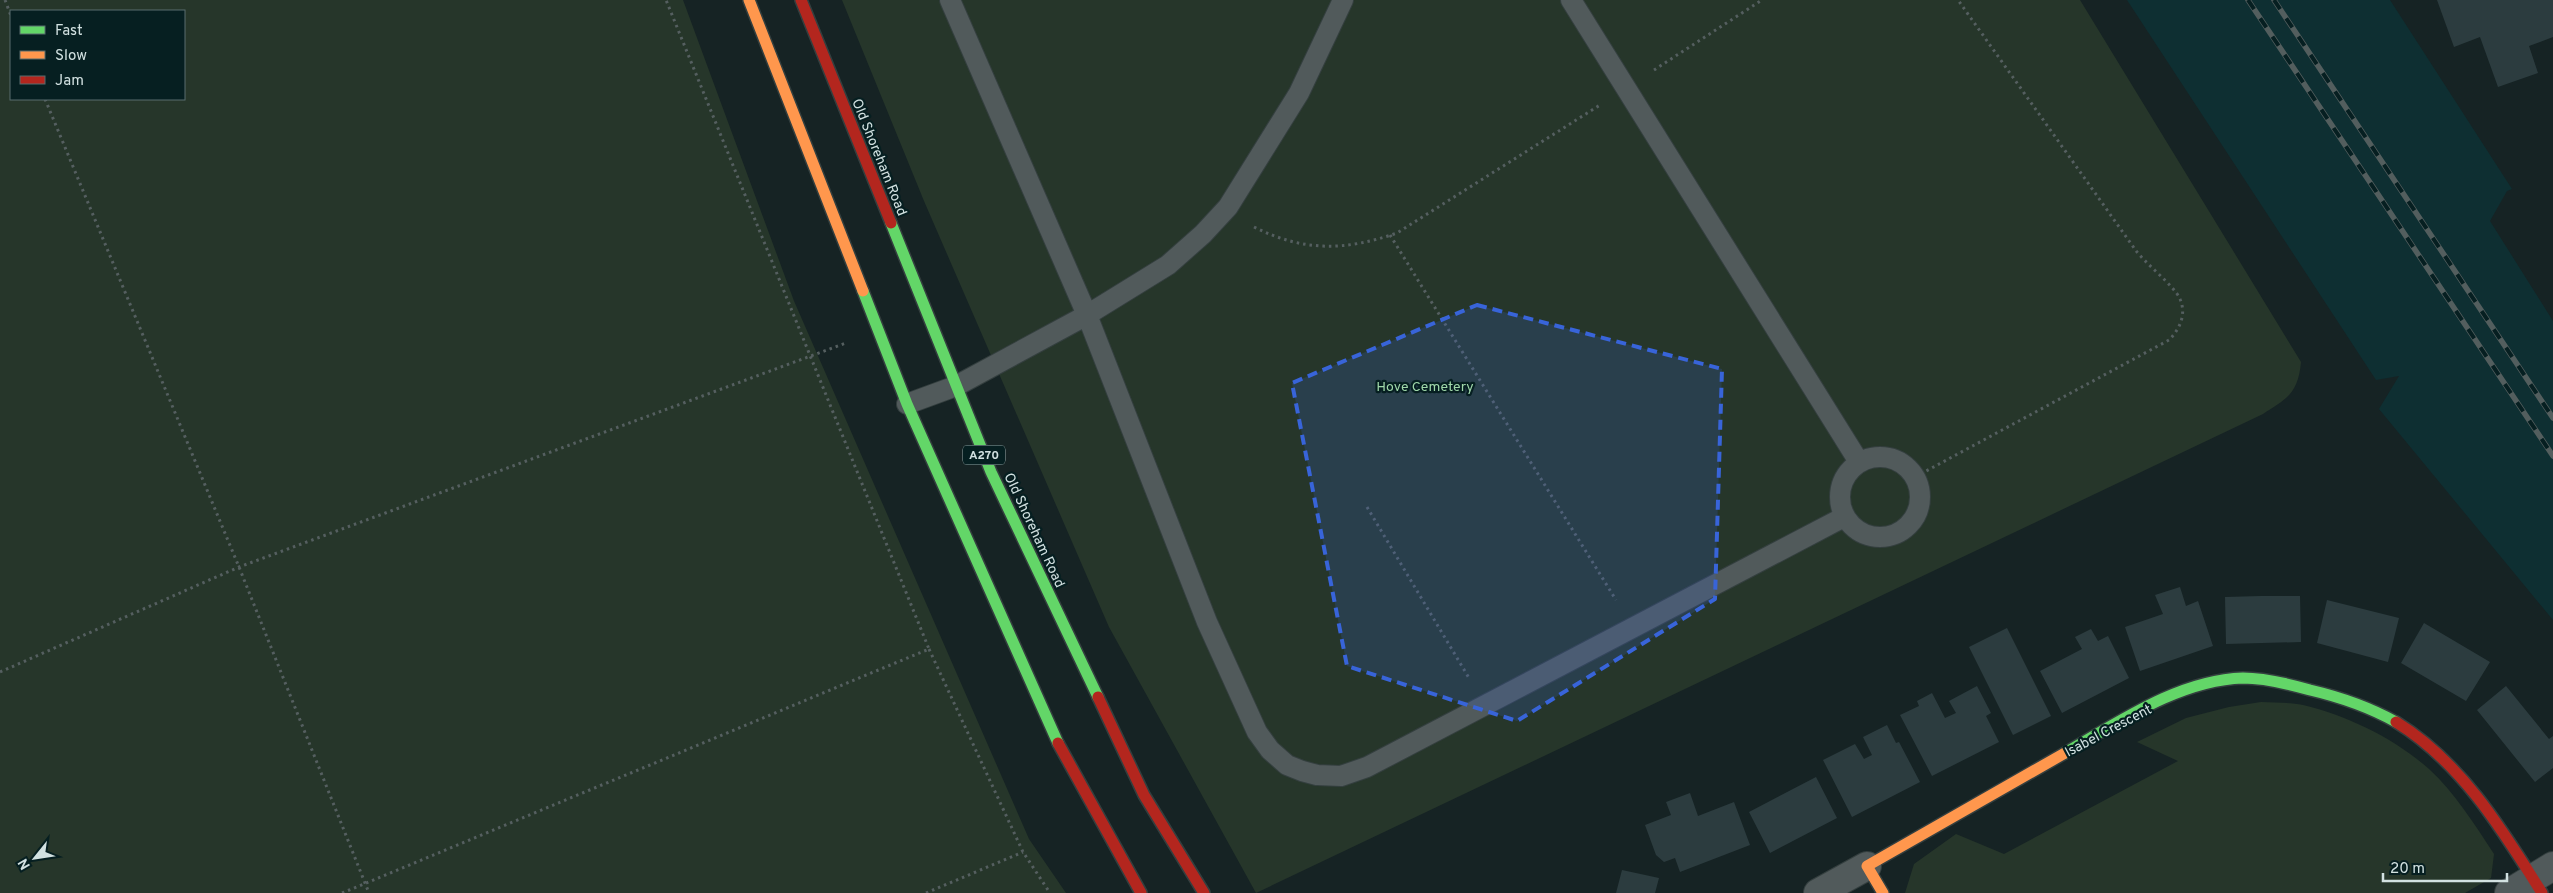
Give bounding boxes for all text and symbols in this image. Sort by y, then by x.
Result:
legend [10,10,185,100]
text: Fast [55,22,83,41]
text: Slow [55,47,87,66]
text: Jam [55,72,84,91]
street label: Old Shoreham Road [847,96,910,219]
park label: Hove Cemetery [1376,379,1474,396]
road number: A270 [963,446,1005,464]
street label: Old Shoreham Road [1000,470,1068,591]
street label: Isabel Crescent [2062,701,2155,761]
north arrow [10,833,60,883]
scale bar [2383,850,2507,882]
text: N [15,855,35,872]
text: 20 m [2390,860,2425,879]

